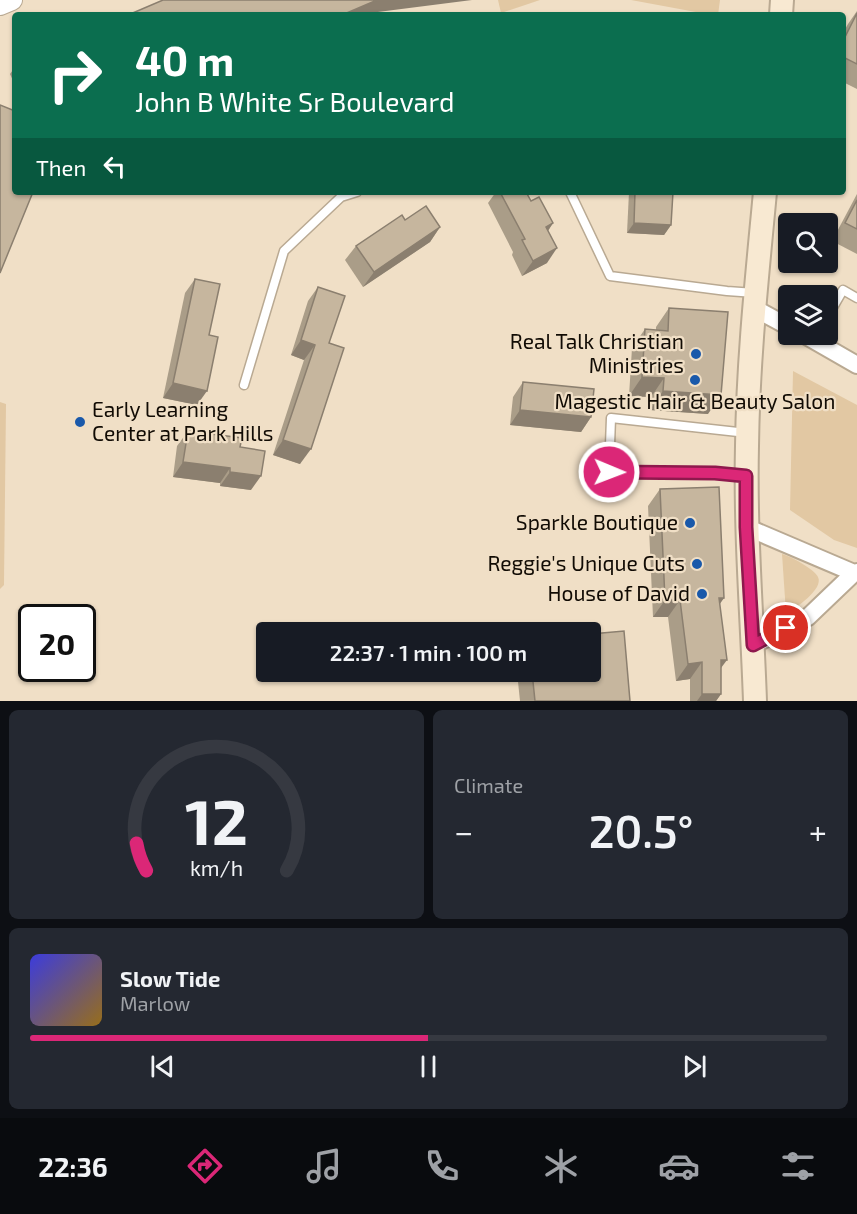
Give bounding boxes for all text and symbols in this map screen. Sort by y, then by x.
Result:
text: 40 m [135,34,234,84]
icon: right [36,36,114,114]
text: John B White Sr Boulevard [135,85,454,117]
icon: left [98,150,131,183]
text: Then [36,154,86,180]
map controls [778,213,838,345]
button: search [778,213,838,273]
button: layers [778,285,838,345]
place label: Real Talk Christian Ministries [510,328,684,377]
marker: Real Talk Christian Ministries [689,347,703,361]
marker: Magestic Hair & Beauty Salon [688,373,702,387]
place label: Magestic Hair & Beauty Salon [555,388,835,413]
place label: Early Learning Center at Park Hills [92,396,273,445]
marker: Early Learning Center at Park Hills [73,415,87,429]
position arrow [577,440,641,504]
place label: Sparkle Boutique [516,509,678,534]
marker: Sparkle Boutique [683,516,697,530]
place label: Reggie's Unique Cuts [487,550,685,575]
marker: Reggie's Unique Cuts [690,557,704,571]
place label: House of David [547,580,690,605]
marker: House of David [695,587,709,601]
pin [760,602,811,653]
speed limit sign: 20 [18,604,96,682]
icon: arrive [769,611,802,644]
text: 22:37 · 1 min · 100 m [330,639,527,665]
text: Climate [454,773,523,797]
text: 12 [185,783,248,858]
text: 20.5° [589,803,693,857]
text: − [454,811,473,851]
text: + [809,811,827,851]
text: km/h [190,856,243,881]
text: Slow Tide [120,965,220,991]
text: Marlow [120,991,190,1015]
icon: previous [146,1050,179,1083]
icon: pause [412,1050,445,1083]
icon: next [678,1050,711,1083]
icon: directions [184,1145,226,1187]
icon: music [303,1145,345,1187]
icon: phone [421,1145,463,1187]
icon: climate [540,1145,582,1187]
icon: car [658,1145,700,1187]
icon: filters [777,1145,819,1187]
text: 22:36 [38,1150,108,1182]

